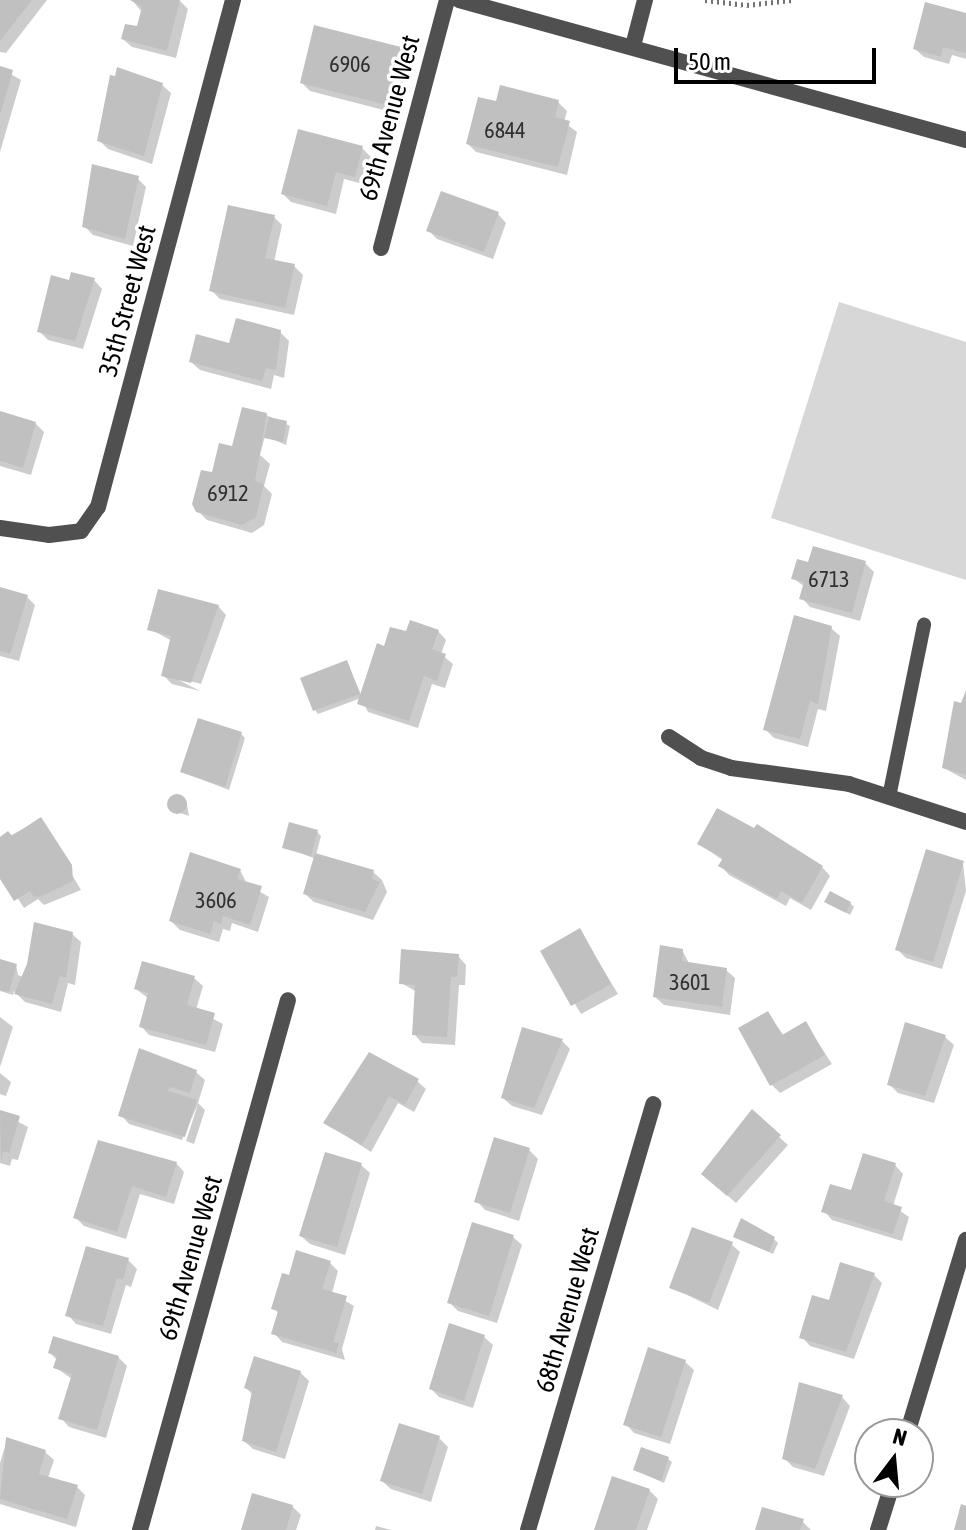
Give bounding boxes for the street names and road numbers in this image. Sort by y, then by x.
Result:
street label: 69th Avenue West [353,32,427,204]
street label: 35th Street West [93,222,163,380]
street label: 69th Avenue West [153,1172,229,1344]
street label: 68th Avenue West [530,1224,606,1396]

